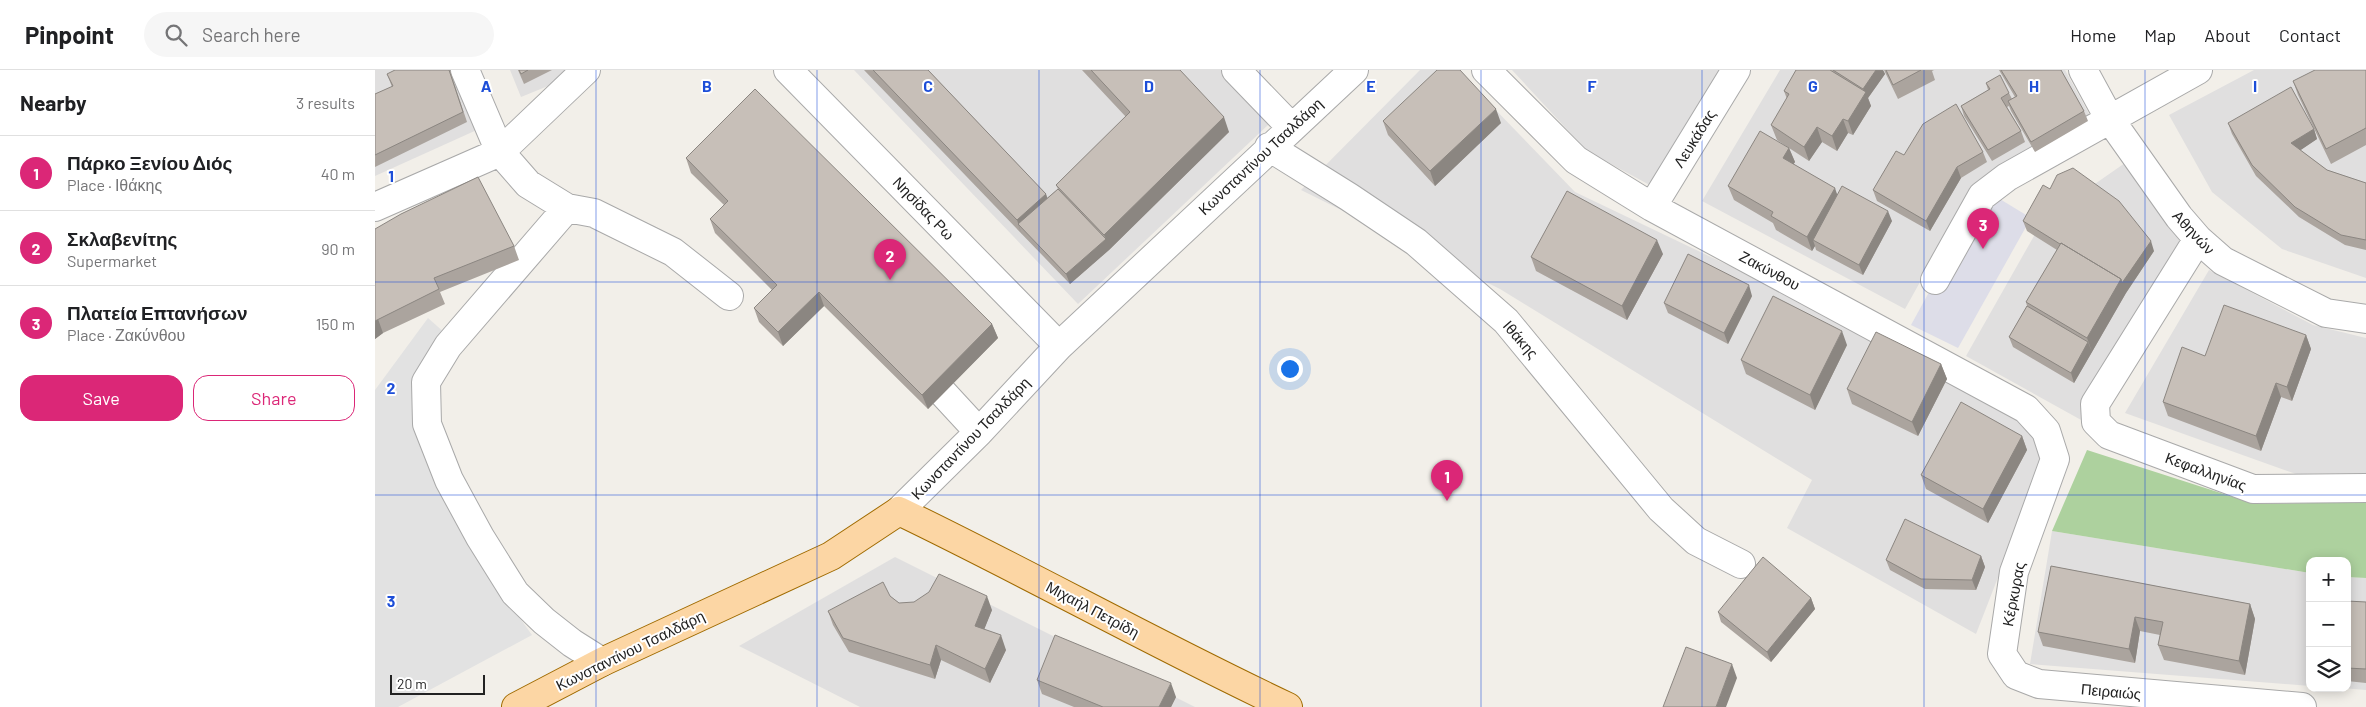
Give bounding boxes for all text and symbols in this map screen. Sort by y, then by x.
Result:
search box [144,12,494,57]
text: Pinpoint [25,20,114,49]
icon: search [162,21,190,49]
text: Search here [202,23,301,46]
text: Home [2070,24,2116,46]
text: Map [2144,24,2176,46]
text: About [2204,24,2251,46]
text: Contact [2279,24,2341,46]
text: A [481,76,492,95]
text: B [702,76,712,95]
text: C [923,76,933,95]
text: D [1144,76,1154,95]
text: E [1366,76,1376,95]
text: F [1588,76,1597,95]
text: G [1808,76,1818,95]
text: H [2029,76,2039,95]
text: I [2253,76,2257,95]
text: Nearby [20,90,86,115]
text: 3 results [296,93,355,112]
street label: Κωνσταντίνου Τσαλδάρη [1194,94,1326,218]
street label: Λευκάδας [1669,106,1719,170]
text: Πάρκο Ξενίου Διός [67,151,232,174]
text: 1 [33,164,39,183]
text: 40 m [321,164,355,183]
text: 1 [388,166,394,185]
street label: Νησίδας Ρω [889,173,959,243]
text: Place · Ιθάκης [67,175,162,194]
street label: Αθηνών [2169,206,2219,258]
pin: 3 [1967,208,1999,249]
text: Σκλαβενίτης [67,227,177,250]
text: 2 [32,239,40,258]
text: 90 m [321,239,355,258]
pin: 2 [874,239,906,280]
street label: Ζακύνθου [1737,247,1803,293]
text: Supermarket [67,251,157,270]
text: Πλατεία Επτανήσων [67,301,248,324]
text: 3 [32,314,40,333]
text: 150 m [316,314,355,333]
street label: Ιθάκης [1500,316,1542,362]
text: Place · Ζακύνθου [67,325,185,344]
your location [1277,356,1303,382]
street label: Κωνσταντίνου Τσαλδάρη [907,373,1033,503]
button: Save [20,375,183,421]
button: Share [193,375,355,421]
text: 2 [387,378,396,397]
street label: Κεφαλληνίας [2163,448,2249,494]
pin: 1 [1431,460,1463,501]
map controls [2306,557,2351,692]
button: + [2306,557,2351,602]
street label: Κέρκυρας [1998,560,2028,628]
street label: Μιχαήλ Πετρίδη [1043,577,1143,641]
text: 3 [387,591,395,610]
button: − [2306,602,2351,647]
street label: Κωνσταντίνου Τσαλδάρη [553,606,707,694]
button: layers [2306,647,2351,692]
scale bar [390,672,485,695]
text: 20 m [397,675,427,692]
street label: Πειραιώς [2080,679,2142,703]

